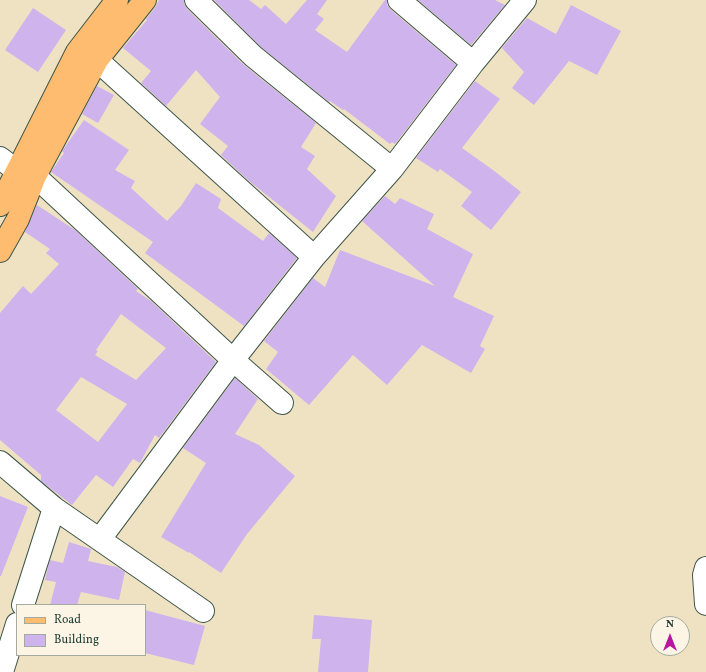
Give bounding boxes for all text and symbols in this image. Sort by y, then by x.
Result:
legend [16,604,146,656]
text: Road [54,612,81,628]
north arrow [650,616,690,656]
text: N [666,617,674,632]
text: Building [54,632,99,648]

